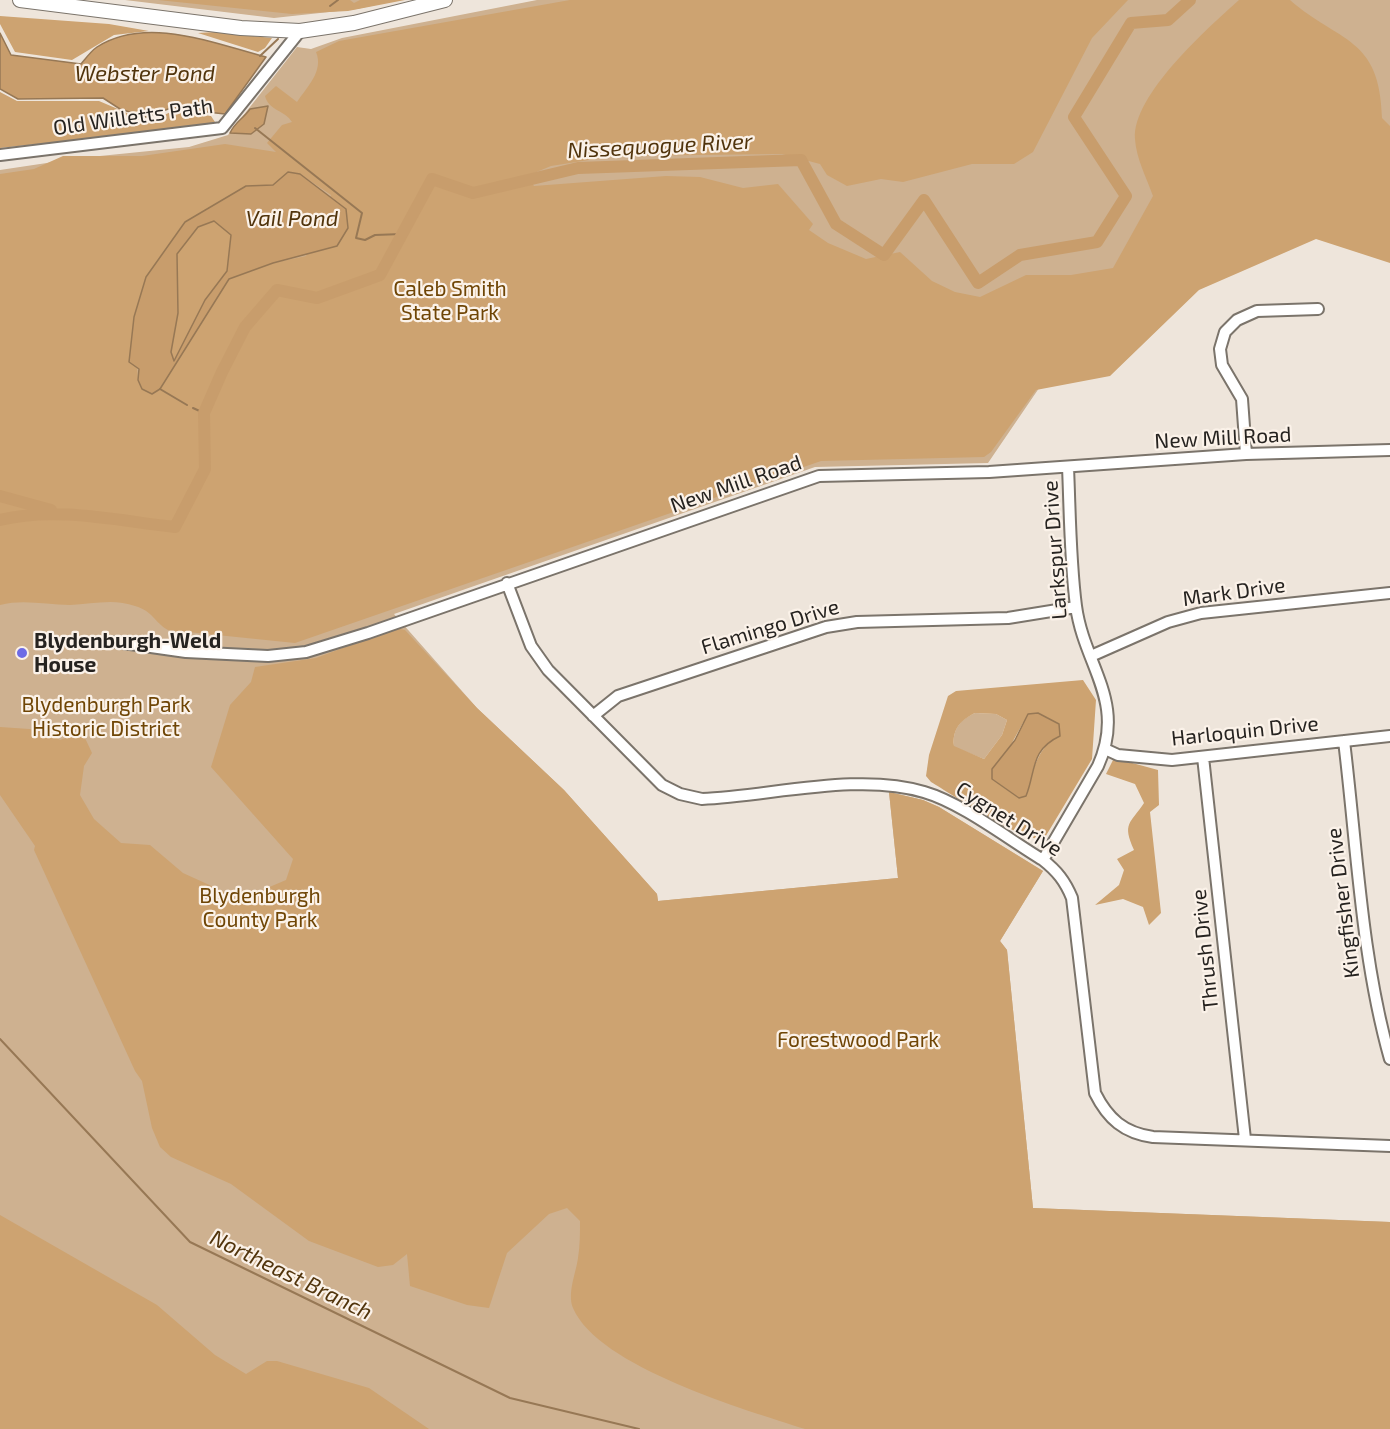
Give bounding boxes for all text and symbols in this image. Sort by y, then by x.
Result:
water label: Webster Pond [75,61,215,87]
street label: Old Willetts Path [51,93,215,141]
water label: Nissequogue River [567,128,753,164]
water label: Vail Pond [246,206,338,232]
park label: Caleb Smith State Park [393,276,507,326]
street label: New Mill Road [1154,422,1292,454]
street label: New Mill Road [667,450,805,518]
street label: Larkspur Drive [1038,480,1072,620]
street label: Mark Drive [1181,572,1287,612]
street label: Flamingo Drive [698,594,842,660]
place label: Blydenburgh-Weld House [34,628,221,678]
marker: Blydenburgh-Weld House [15,646,29,660]
park label: Blydenburgh Park Historic District [21,692,191,742]
street label: Harloquin Drive [1170,711,1320,751]
street label: Cygnet Drive [951,776,1067,862]
street label: Kingfisher Drive [1321,826,1365,980]
park label: Blydenburgh County Park [199,883,321,933]
street label: Thrush Drive [1186,888,1224,1012]
park label: Forestwood Park [777,1027,939,1053]
water label: Northeast Branch [206,1224,376,1326]

